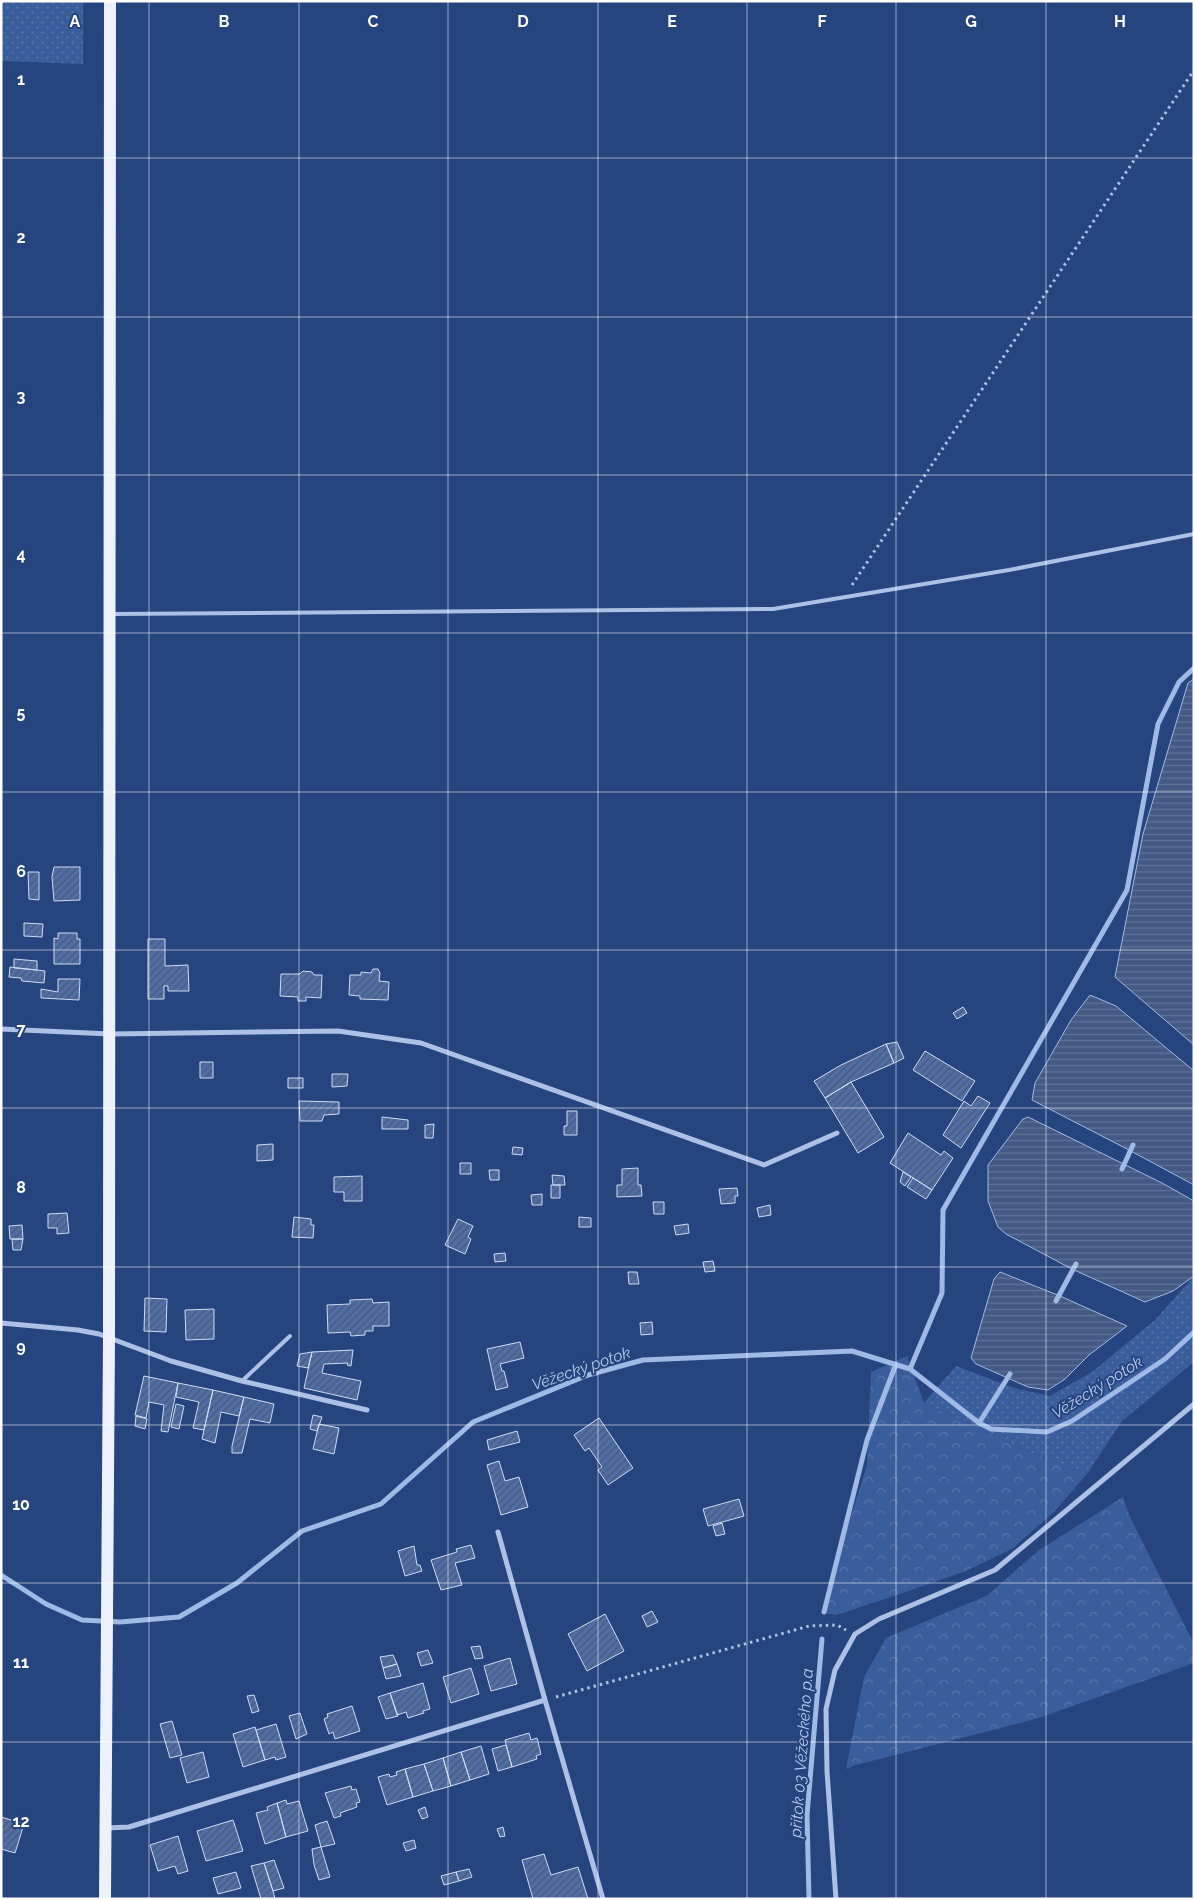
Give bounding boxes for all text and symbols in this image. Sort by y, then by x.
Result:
text: A [70,12,81,31]
text: B [219,12,230,31]
text: C [368,12,379,31]
text: D [517,12,529,31]
text: E [667,12,677,31]
text: F [817,12,827,31]
text: G [965,12,977,31]
text: H [1114,12,1126,31]
text: 1 [17,70,25,89]
text: 2 [16,228,26,247]
text: 3 [17,387,26,406]
text: 4 [16,545,26,564]
text: 5 [17,703,26,722]
text: 6 [16,862,26,881]
text: 7 [17,1020,26,1039]
text: 8 [16,1178,26,1197]
text: 9 [16,1337,26,1356]
water label: Věžecký potok [529,1343,634,1394]
water label: Věžecký potok [1048,1352,1146,1423]
text: 10 [12,1495,30,1514]
text: 11 [13,1653,29,1672]
water label: přítok 03 Věžeckého p.a [786,1667,817,1839]
text: 12 [13,1812,29,1831]

